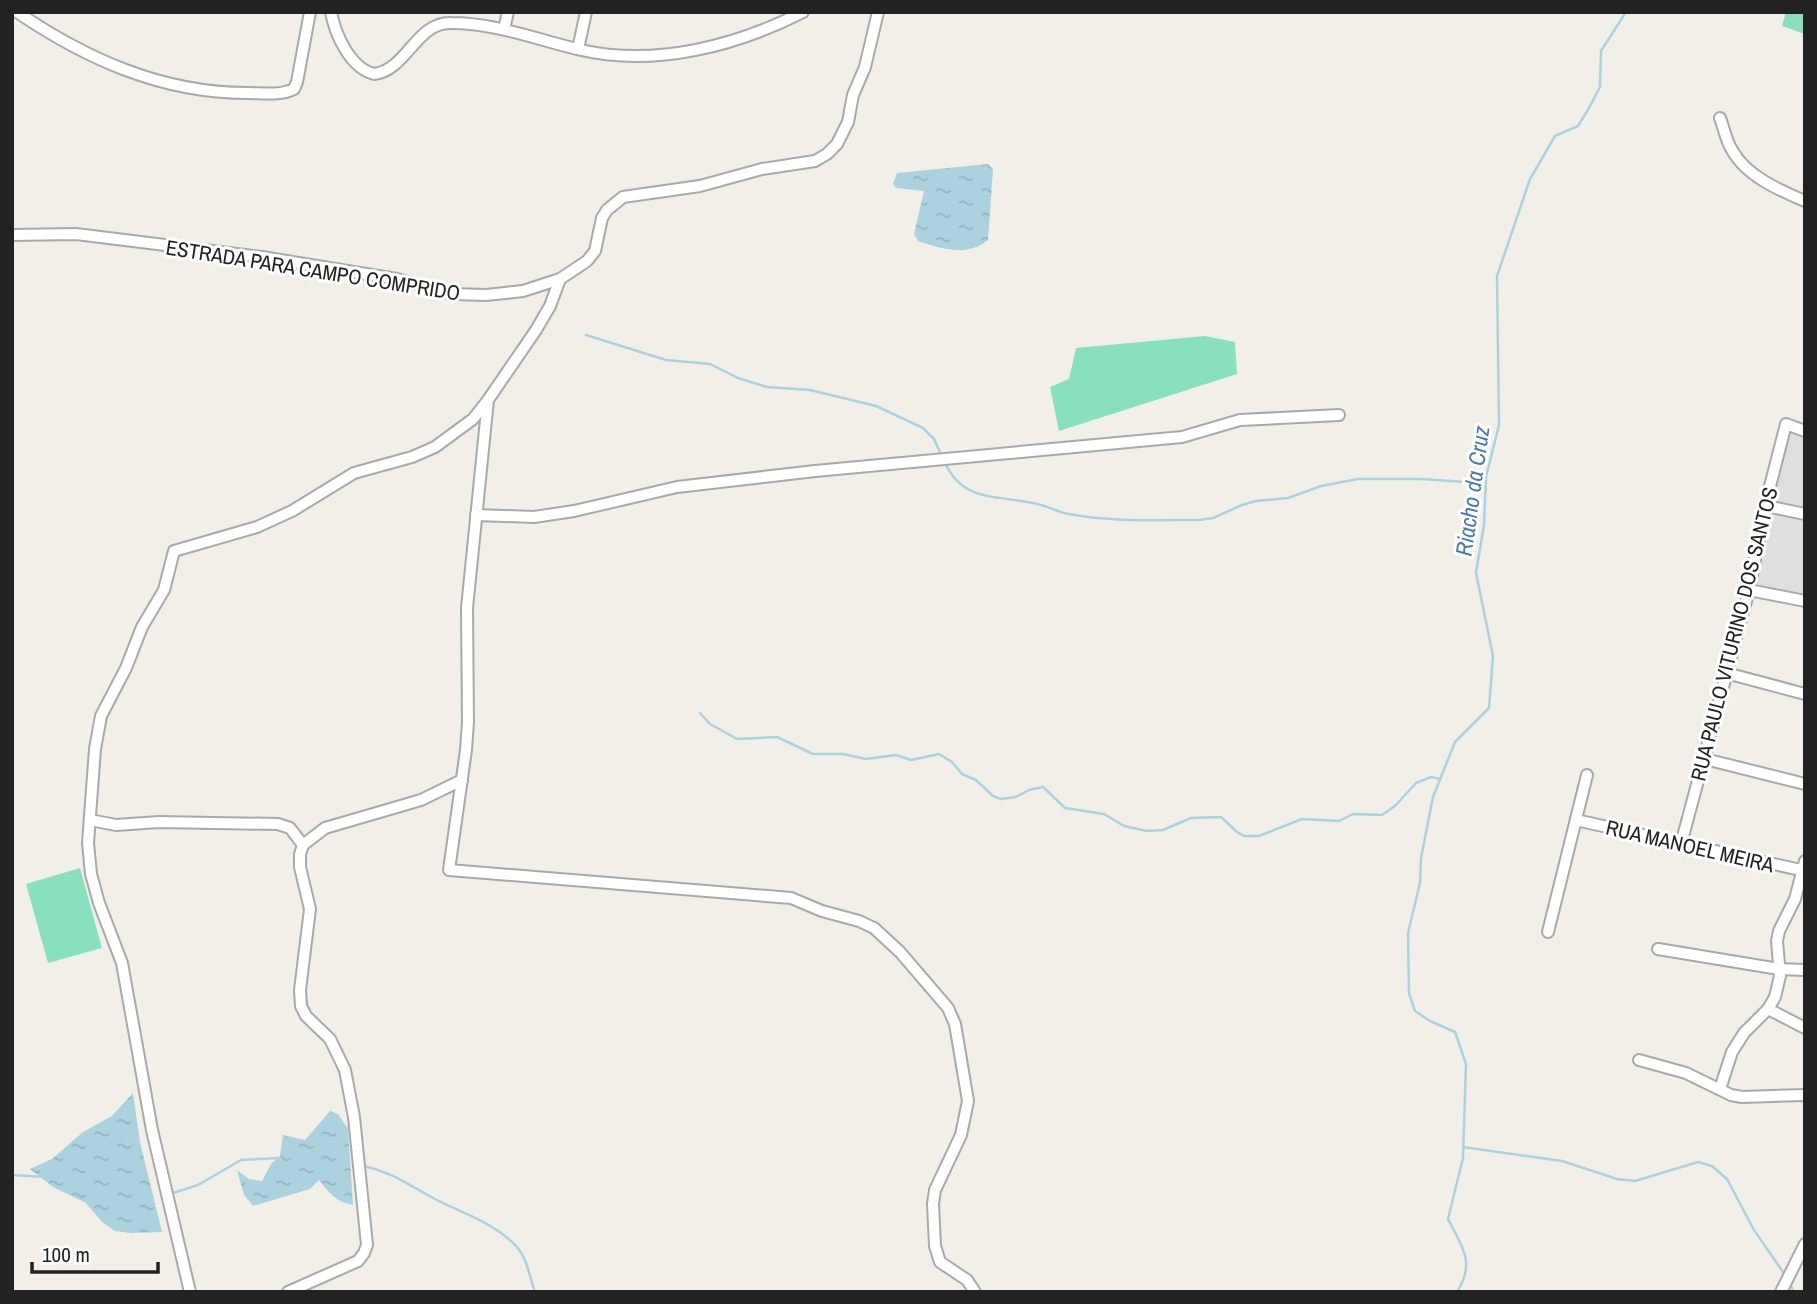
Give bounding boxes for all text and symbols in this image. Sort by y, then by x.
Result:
street label: ESTRADA PARA CAMPO COMPRIDO [164,232,462,308]
water label: Riacho da Cruz [1448,423,1497,558]
street label: RUA PAULO VITURINO DOS SANTOS [1683,484,1785,784]
street label: RUA MANOEL MEIRA [1603,813,1777,880]
scale bar [32,1230,158,1274]
text: 100 m [42,1240,90,1269]

